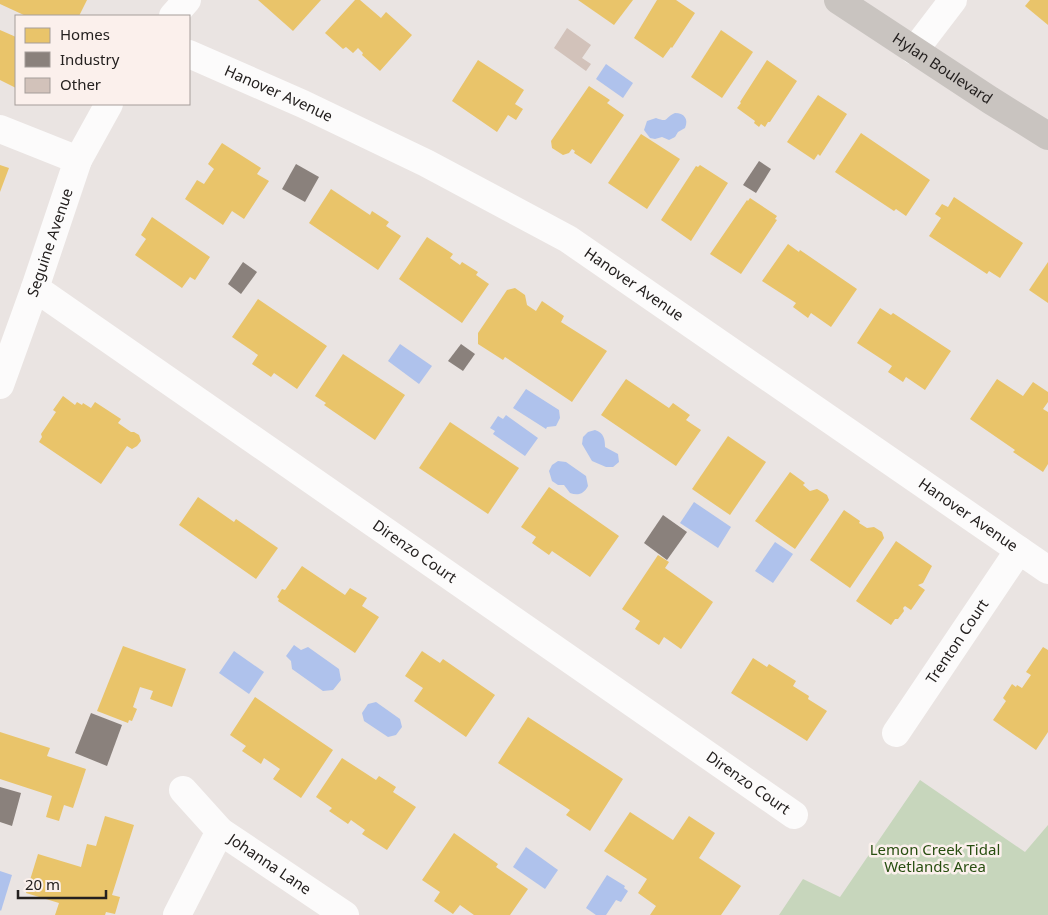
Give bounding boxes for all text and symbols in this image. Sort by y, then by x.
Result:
legend [15,15,190,105]
text: Homes [60,24,110,44]
street label: Hylan Boulevard [889,28,997,108]
text: Industry [60,49,120,69]
street label: Hanover Avenue [222,60,336,126]
text: Other [60,74,101,94]
street label: Seguine Avenue [22,185,77,299]
street label: Hanover Avenue [581,242,688,325]
street label: Hanover Avenue [915,473,1022,555]
street label: Direnzo Court [369,515,461,587]
street label: Trenton Court [921,594,993,688]
street label: Direnzo Court [703,746,795,819]
street label: Johanna Lane [223,827,316,899]
park label: Lemon Creek Tidal Wetlands Area [870,839,1000,876]
scale bar [18,868,105,900]
text: 20 m [25,874,60,894]

